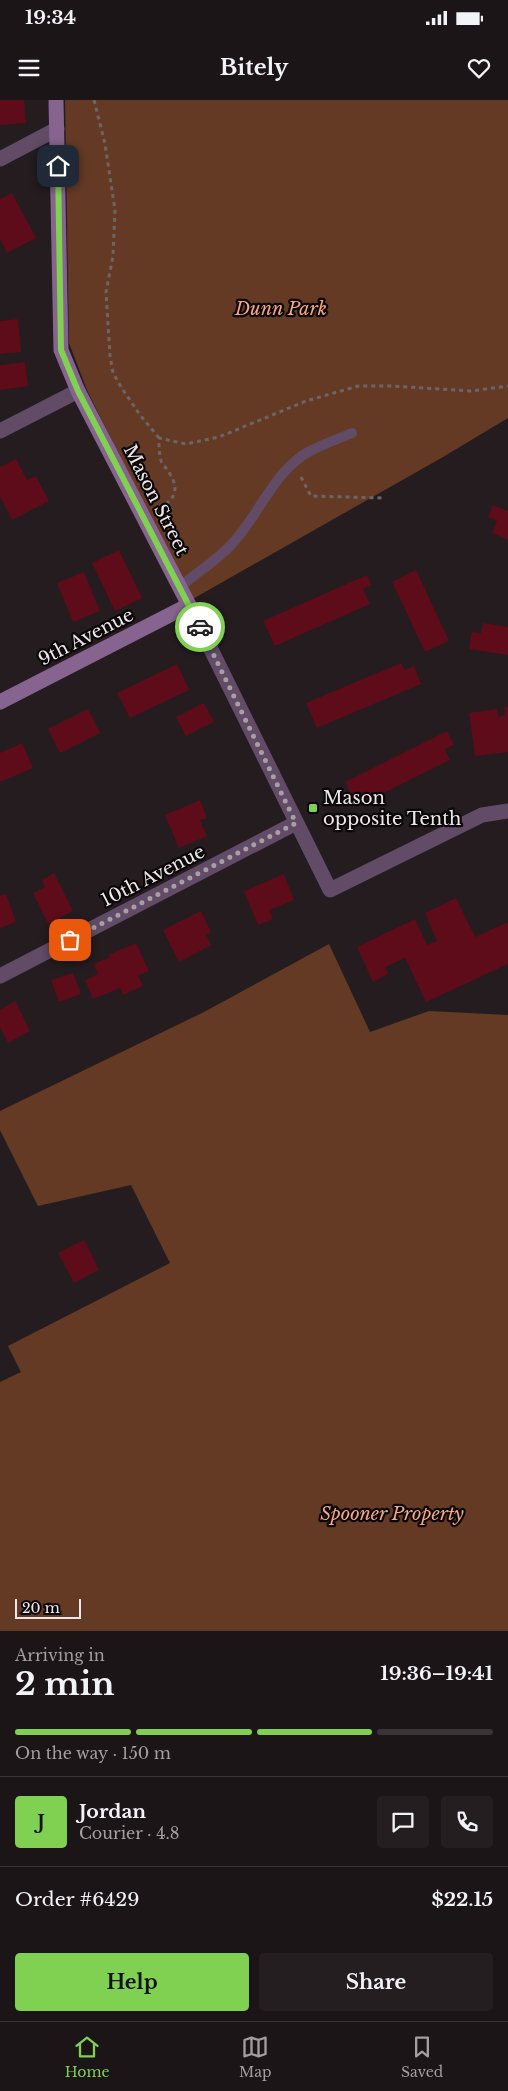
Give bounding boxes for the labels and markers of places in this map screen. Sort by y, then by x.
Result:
pin [37,145,79,187]
place label: Mason opposite Tenth [323,787,461,830]
marker: Mason opposite Tenth [307,802,319,814]
pin [49,919,91,961]

